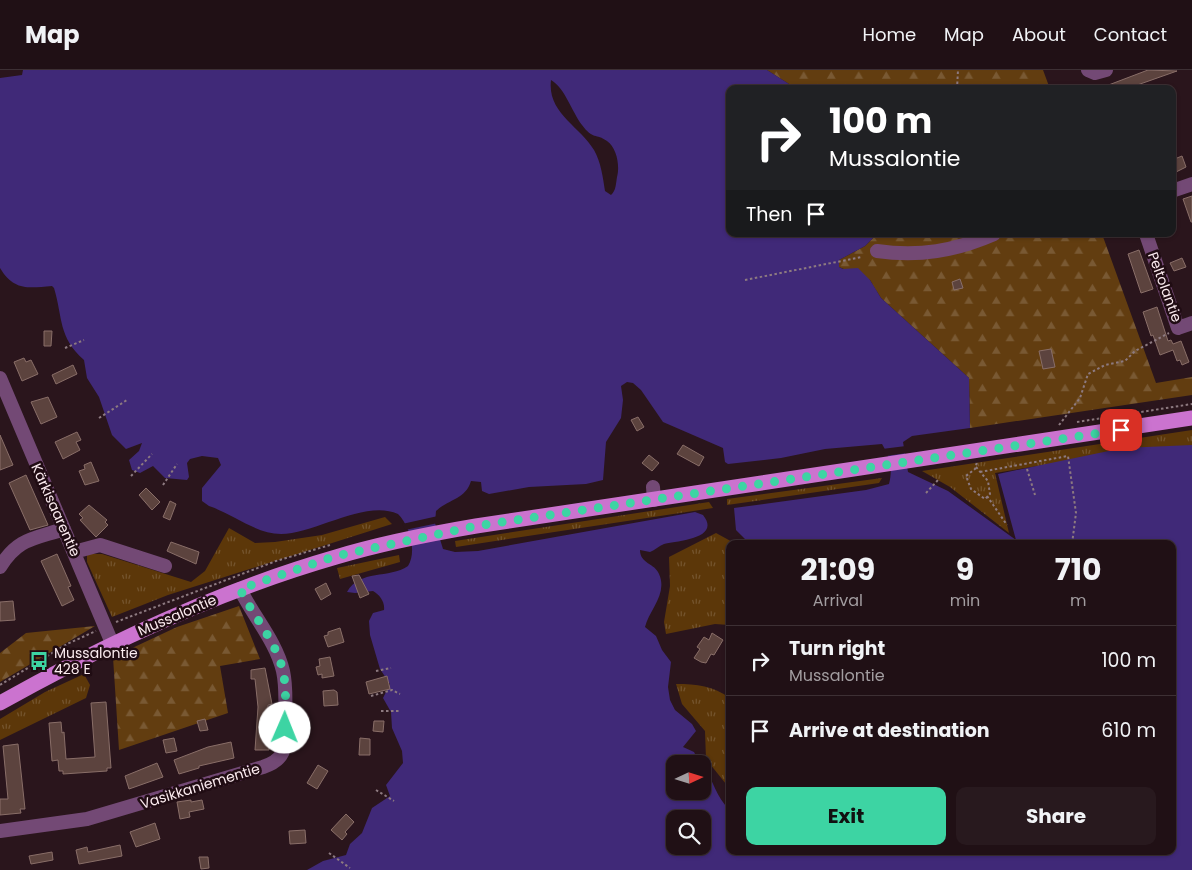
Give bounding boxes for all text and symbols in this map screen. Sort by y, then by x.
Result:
text: Map [25,18,80,51]
text: Home [862,22,916,47]
text: Map [944,22,984,47]
text: About [1012,22,1066,47]
text: Contact [1094,22,1167,47]
text: 100 m [829,96,932,145]
icon: right [746,105,811,170]
text: Mussalontie [829,143,961,174]
icon: arrive [802,200,830,228]
text: Then [746,201,792,228]
street label: Peltolantie [1143,249,1187,325]
pin [1100,409,1142,451]
icon: arrive [1107,416,1135,444]
street label: Kärkisaarentie [27,460,86,560]
text: 21:09 [800,548,875,591]
text: 9 [956,548,974,591]
text: 710 [1055,548,1102,591]
street label: Mussalontie [135,589,220,641]
text: Arrival [813,589,863,612]
text: min [950,589,980,612]
text: m [1070,589,1086,612]
text: Turn right [789,635,885,662]
place label: Mussalontie 428 E [54,643,138,679]
icon: right [746,647,774,675]
text: 100 m [1101,647,1156,674]
bus stop icon: Mussalontie 428 E [28,650,50,672]
text: Mussalontie [789,664,885,687]
position arrow [258,701,310,753]
icon: arrive [746,717,774,745]
text: Arrive at destination [789,717,990,744]
text: 610 m [1101,717,1156,744]
north arrow [666,755,711,800]
map controls [666,755,711,855]
street label: Vasikkaniementie [138,758,262,814]
button: Exit [746,787,946,845]
button: Share [956,787,1156,845]
button: search [666,810,711,855]

